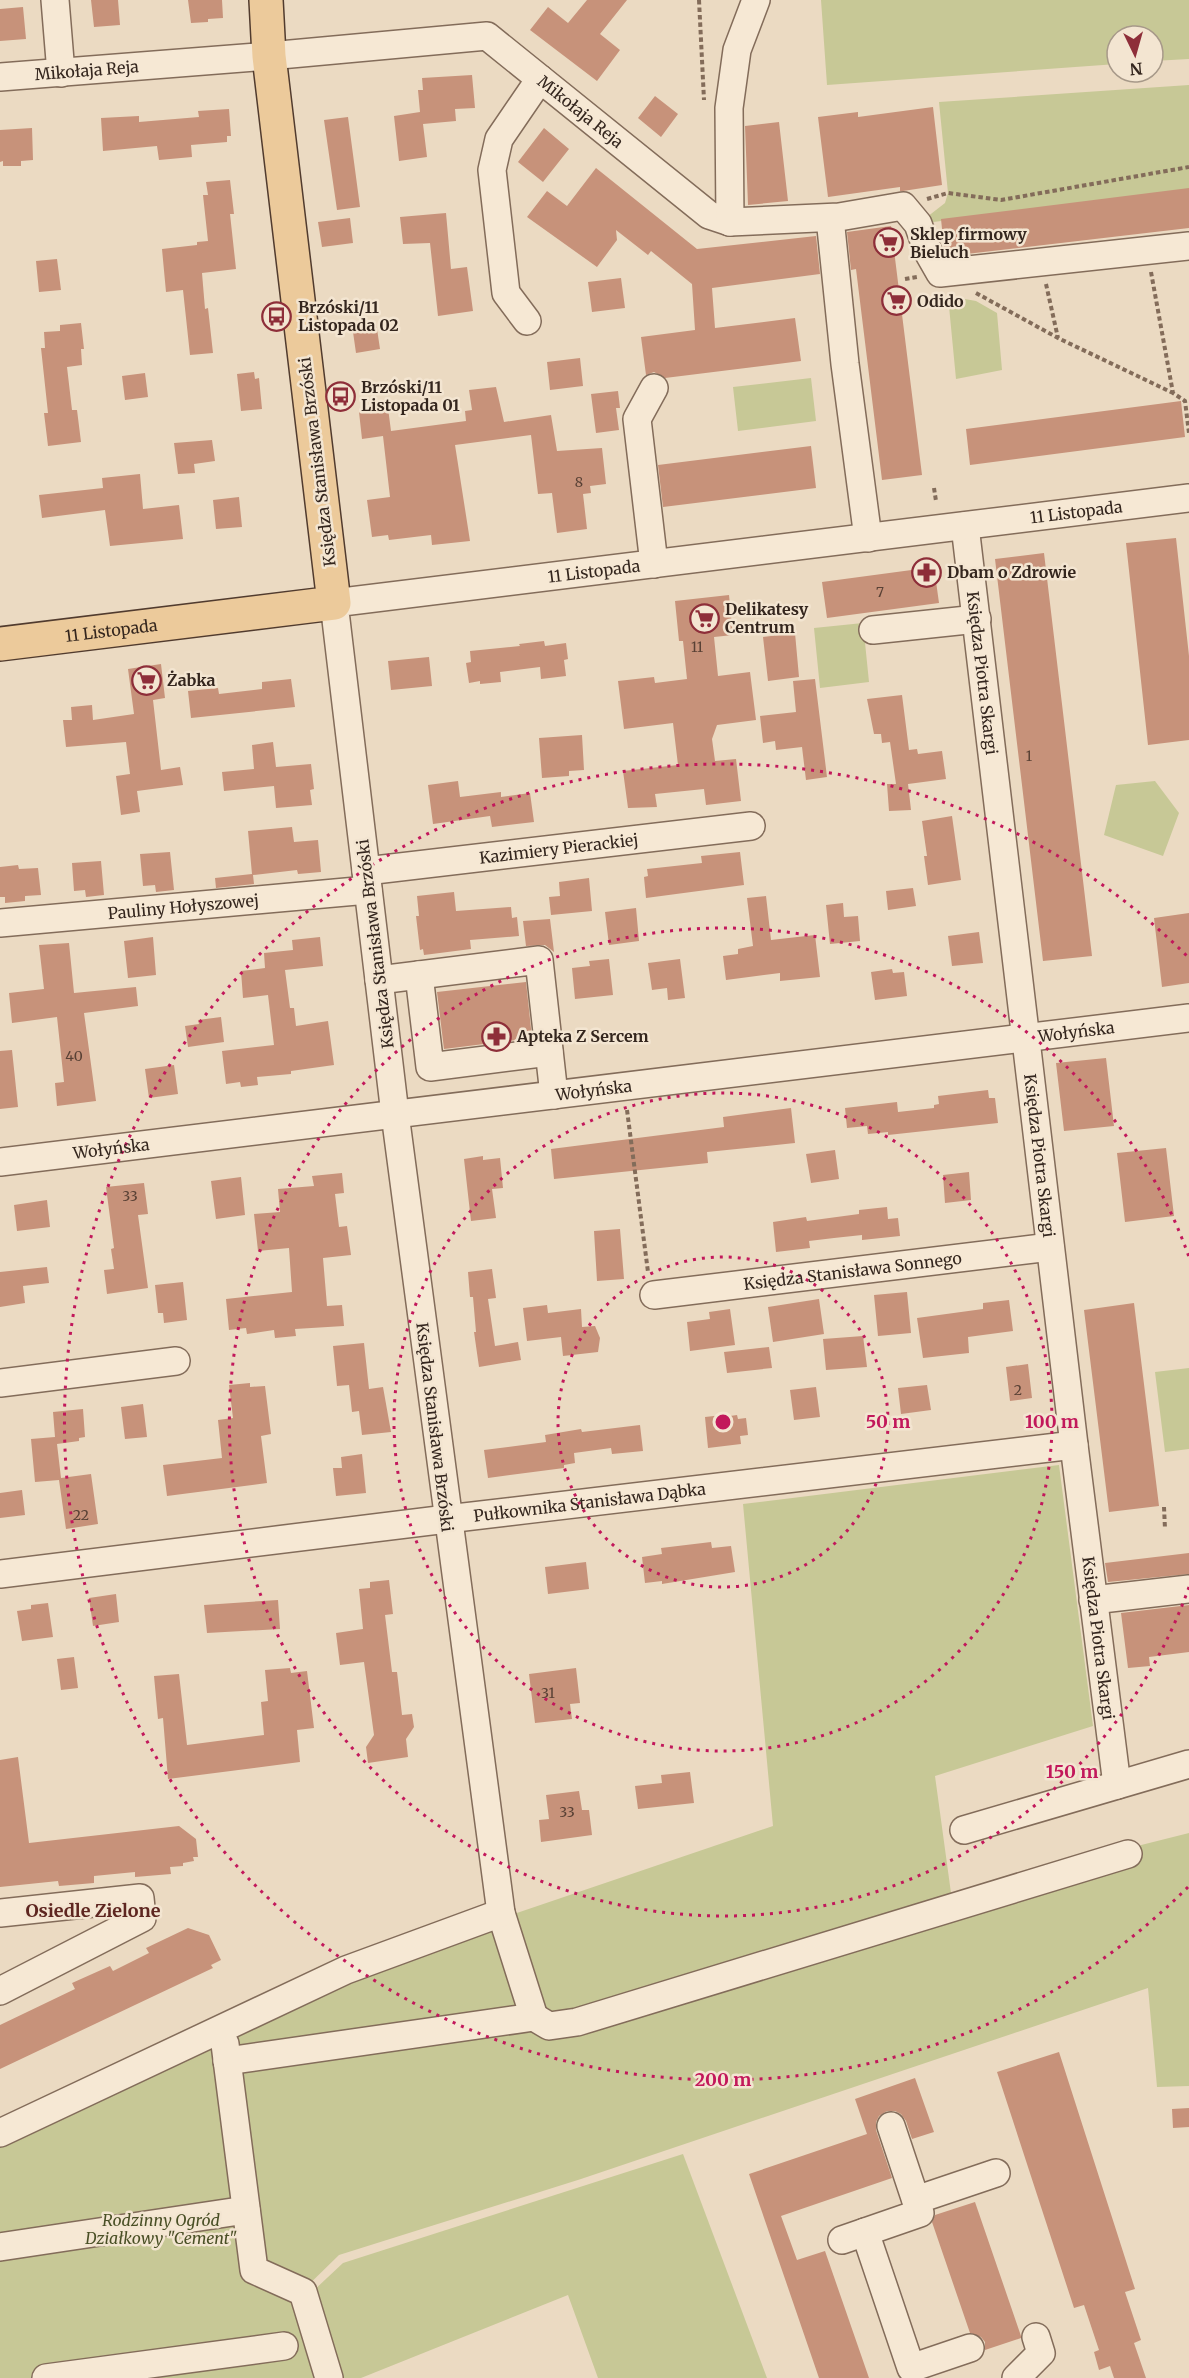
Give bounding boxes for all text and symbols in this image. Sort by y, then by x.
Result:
north arrow [1105,24,1165,84]
street label: Mikołaja Reja [34,56,140,84]
text: N [1129,58,1143,79]
street label: Mikołaja Reja [534,71,628,152]
place label: Sklep firmowy Bieluch [910,224,1027,262]
supermarket icon: Sklep firmowy Bieluch [873,227,905,259]
supermarket icon: Odido [880,285,912,317]
place label: Odido [917,291,964,311]
place label: Brzóski/11 Listopada 02 [298,297,399,335]
bus stop icon: Brzóski/11 Listopada 02 [261,300,293,332]
street label: Księdza Stanisława Brzóski [294,356,340,568]
place label: Brzóski/11 Listopada 01 [361,377,460,415]
bus stop icon: Brzóski/11 Listopada 01 [324,380,356,412]
house number: 8 [575,473,583,491]
street label: 11 Listopada [1029,496,1124,527]
street label: 11 Listopada [546,555,642,587]
pharmacy icon: Dbam o Zdrowie [910,556,942,588]
place label: Dbam o Zdrowie [947,562,1077,582]
house number: 7 [876,583,884,601]
street label: Księdza Piotra Skargi [963,590,1002,756]
place label: Delikatesy Centrum [725,599,809,637]
supermarket icon: Delikatesy Centrum [688,602,720,634]
street label: 11 Listopada [64,615,159,646]
house number: 11 [691,638,703,656]
supermarket icon: Żabka [130,664,162,696]
place label: Żabka [167,670,216,690]
house number: 1 [1026,747,1032,765]
street label: Kazimiery Pierackiej [478,829,639,868]
street label: Księdza Stanisława Brzóski [352,838,398,1050]
street label: Pauliny Hołyszowej [107,890,260,923]
street label: Wołyńska [1036,1017,1116,1046]
pharmacy icon: Apteka Z Sercem [480,1020,512,1052]
place label: Apteka Z Sercem [516,1026,649,1046]
house number: 40 [65,1047,83,1065]
street label: Księdza Piotra Skargi [1020,1073,1059,1238]
street label: Wołyńska [553,1075,633,1105]
street label: Wołyńska [71,1134,151,1163]
house number: 33 [122,1187,138,1205]
street label: Księdza Stanisława Sonnego [742,1248,963,1294]
street label: Księdza Stanisława Brzóski [412,1321,458,1533]
house number: 2 [1014,1381,1022,1399]
text: 50 m [866,1410,910,1433]
text: 100 m [1025,1410,1079,1433]
centre of rings [713,1412,733,1432]
street label: Pułkownika Stanisława Dąbka [472,1478,707,1526]
house number: 22 [73,1506,89,1524]
street label: Księdza Piotra Skargi [1078,1555,1119,1721]
house number: 31 [541,1684,555,1702]
text: 150 m [1046,1760,1098,1783]
house number: 33 [559,1803,575,1821]
district label: Osiedle Zielone [25,1899,161,1922]
text: 200 m [695,2068,751,2091]
park label: Rodzinny Ogród Działkowy "Cement" [84,2210,237,2248]

